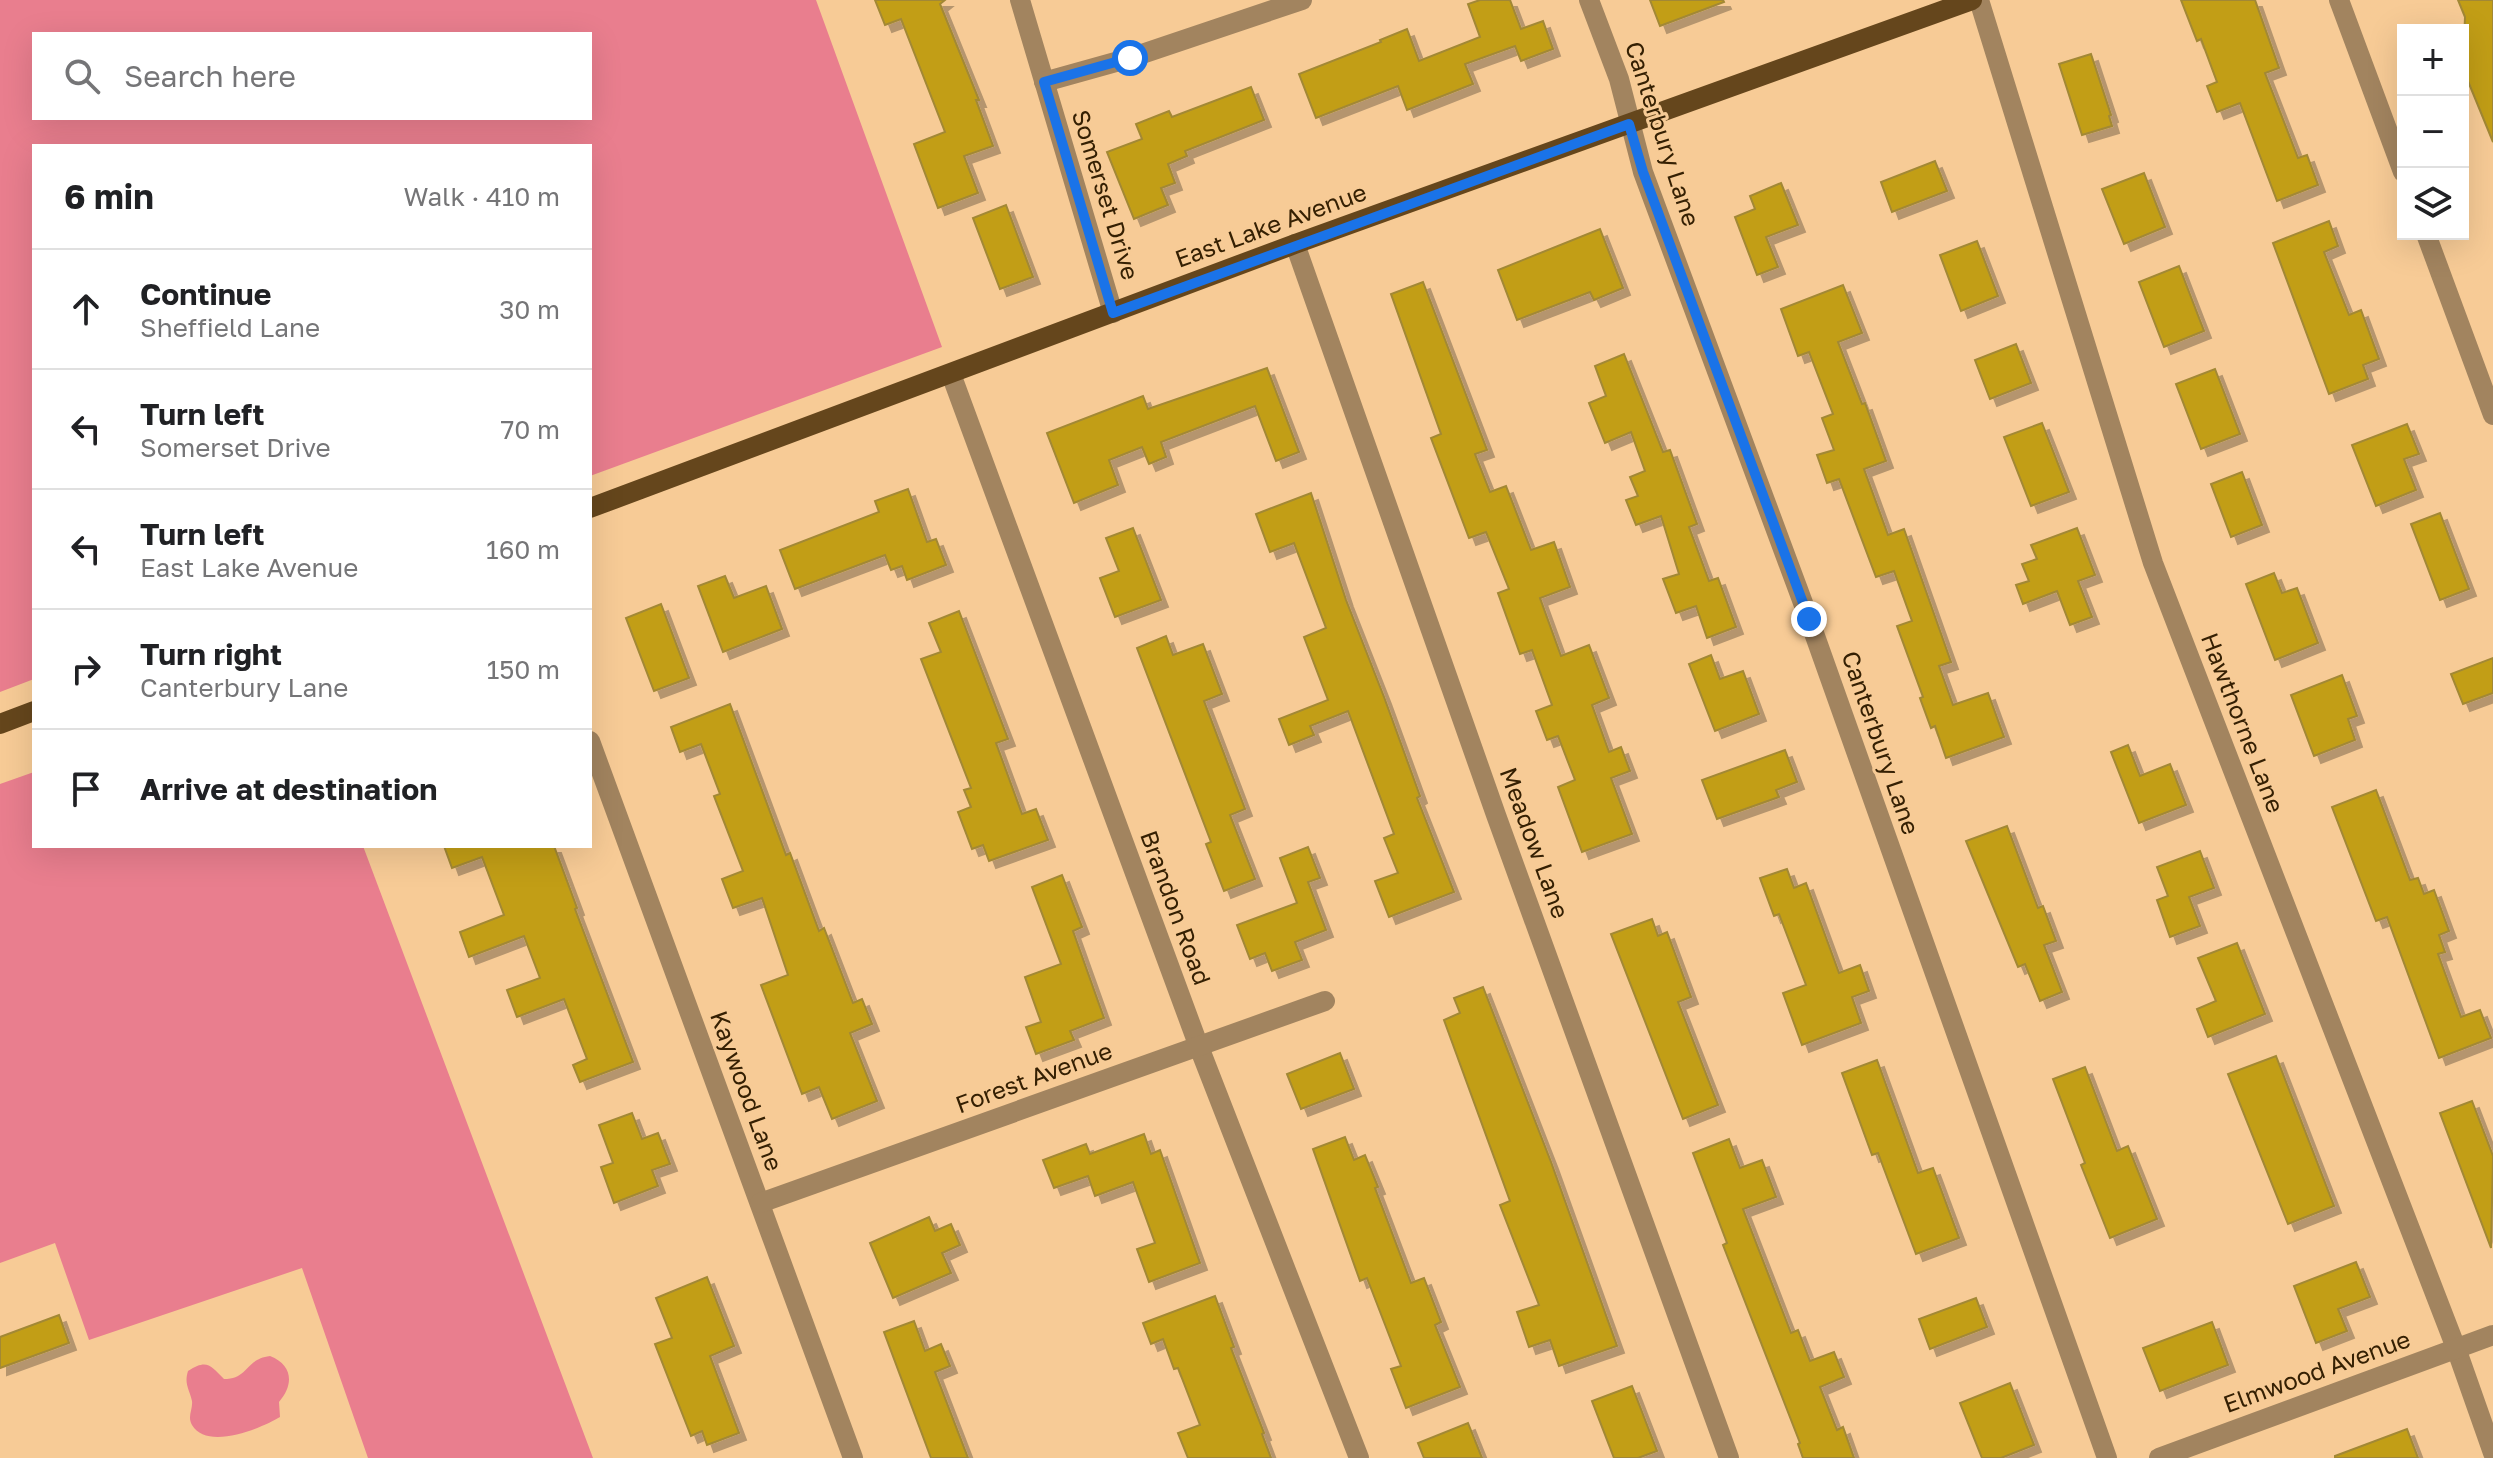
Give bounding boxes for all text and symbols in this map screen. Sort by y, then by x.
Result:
map controls [2397,24,2469,240]
button: + [2397,24,2469,96]
search box [32,32,592,120]
street label: Canterbury Lane [1620,38,1707,229]
route start [1112,40,1148,76]
icon: search [60,54,104,98]
text: Search here [124,58,296,94]
button: − [2397,96,2469,168]
street label: Somerset Drive [1067,106,1146,283]
button: layers [2397,168,2469,240]
text: 6 min [64,176,154,216]
street label: East Lake Avenue [1171,177,1370,273]
text: Walk · 410 m [403,181,560,212]
text: Continue [140,276,271,312]
icon: ahead [64,287,108,331]
text: 30 m [499,294,560,325]
text: Sheffield Lane [140,312,320,343]
text: Turn left [140,396,265,432]
icon: left [64,407,108,451]
text: 70 m [501,414,560,445]
text: Somerset Drive [140,432,331,463]
text: Turn left [140,516,265,552]
icon: left [64,527,108,571]
text: 160 m [486,534,560,565]
text: East Lake Avenue [140,552,358,583]
route end [1791,601,1827,637]
street label: Hawthorne Lane [2196,628,2291,817]
text: Turn right [140,636,282,672]
icon: right [64,647,108,691]
street label: Canterbury Lane [1836,647,1926,838]
text: 150 m [487,654,560,685]
text: Canterbury Lane [140,672,348,703]
street label: Meadow Lane [1495,763,1576,922]
icon: arrive [64,767,108,811]
text: Arrive at destination [140,771,437,807]
street label: Brandon Road [1135,826,1218,989]
street label: Kaywood Lane [705,1006,790,1174]
street label: Forest Avenue [951,1035,1116,1118]
street label: Elmwood Avenue [2219,1323,2414,1418]

